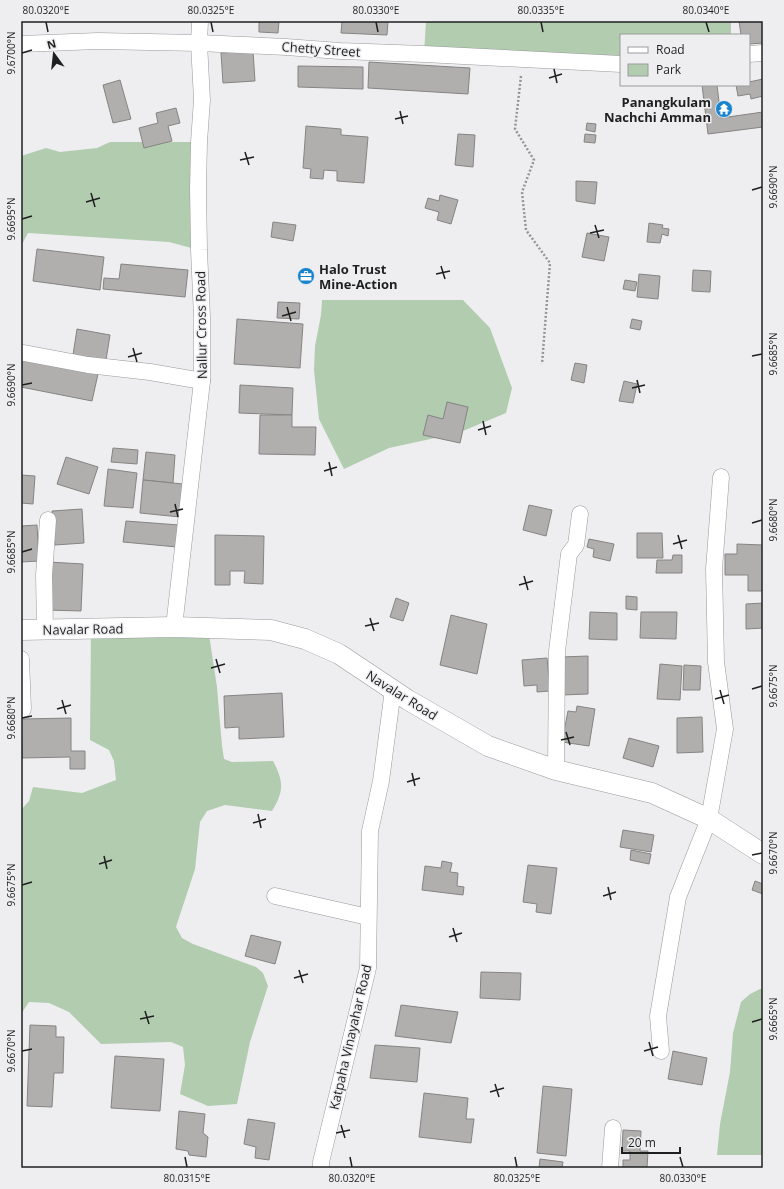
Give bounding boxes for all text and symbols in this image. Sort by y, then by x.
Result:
text: 80.0320°E [23,3,69,17]
text: 80.0325°E [188,3,234,17]
text: 80.0330°E [353,3,399,17]
text: 80.0335°E [518,3,564,17]
text: 80.0340°E [683,3,729,17]
text: 9.6700°N [4,31,18,75]
north arrow [34,34,74,74]
legend [620,34,750,86]
text: N [45,35,58,52]
street label: Chetty Street [281,37,361,61]
text: Road [656,41,685,58]
text: Park [656,61,682,78]
place label: Panangkulam Nachchi Amman [604,93,711,126]
temple icon: Panangkulam Nachchi Amman [714,99,734,119]
text: 9.6690°N [766,165,780,209]
text: 9.6695°N [4,197,18,241]
place label: Halo Trust Mine-Action [319,260,398,293]
office icon: Halo Trust Mine-Action [296,266,316,286]
street label: Nallur Cross Road [191,271,211,379]
text: 9.6685°N [766,332,780,376]
text: 9.6690°N [4,363,18,407]
text: 9.6680°N [766,498,780,542]
text: 9.6685°N [4,530,18,574]
street label: Navalar Road [42,619,124,639]
text: 9.6675°N [766,664,780,708]
street label: Navalar Road [363,666,441,724]
text: 9.6680°N [4,696,18,740]
text: 9.6670°N [766,831,780,875]
text: 9.6675°N [4,863,18,907]
street label: Katpaha Vinayahar Road [325,963,375,1111]
text: 9.6665°N [766,997,780,1041]
text: 9.6670°N [4,1029,18,1073]
scale bar [622,1129,680,1155]
text: 20 m [628,1134,656,1151]
text: 80.0315°E [164,1171,210,1185]
text: 80.0320°E [329,1171,375,1185]
text: 80.0325°E [494,1171,540,1185]
text: 80.0330°E [660,1171,706,1185]

